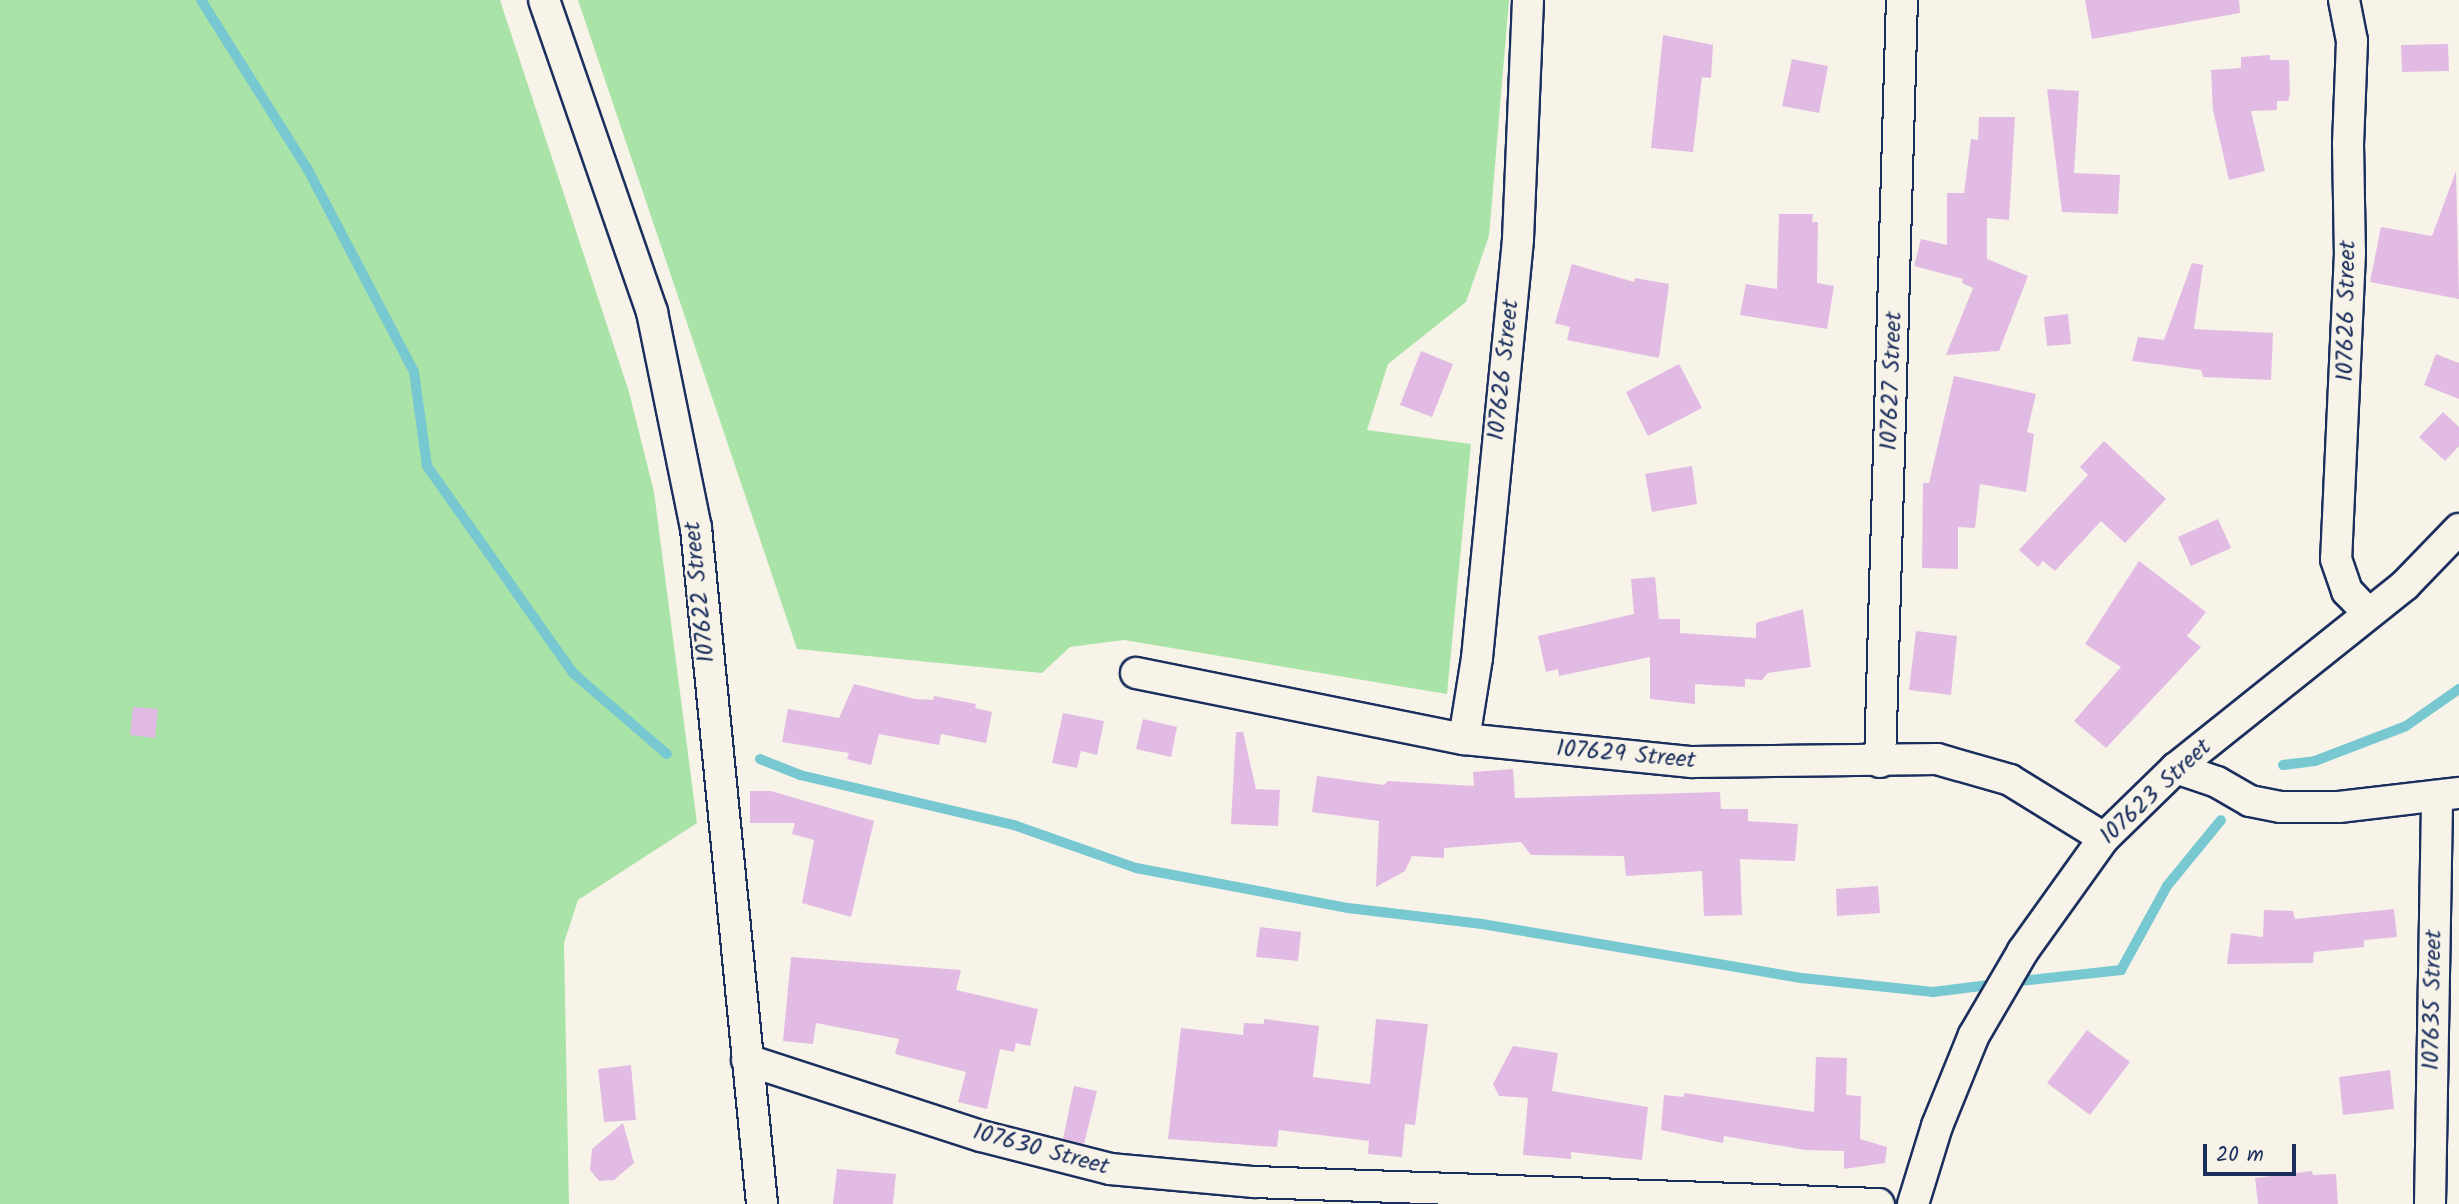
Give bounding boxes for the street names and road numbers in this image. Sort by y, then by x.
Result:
street label: 107626 Street [2331,240,2363,382]
street label: 107626 Street [1482,298,1526,442]
street label: 107627 Street [1875,311,1909,451]
street label: 107622 Street [678,520,722,664]
street label: 107623 Street [2094,733,2218,851]
street label: 107629 Street [1555,735,1697,775]
street label: 107635 Street [2417,929,2449,1071]
street label: 107630 Street [970,1118,1112,1182]

